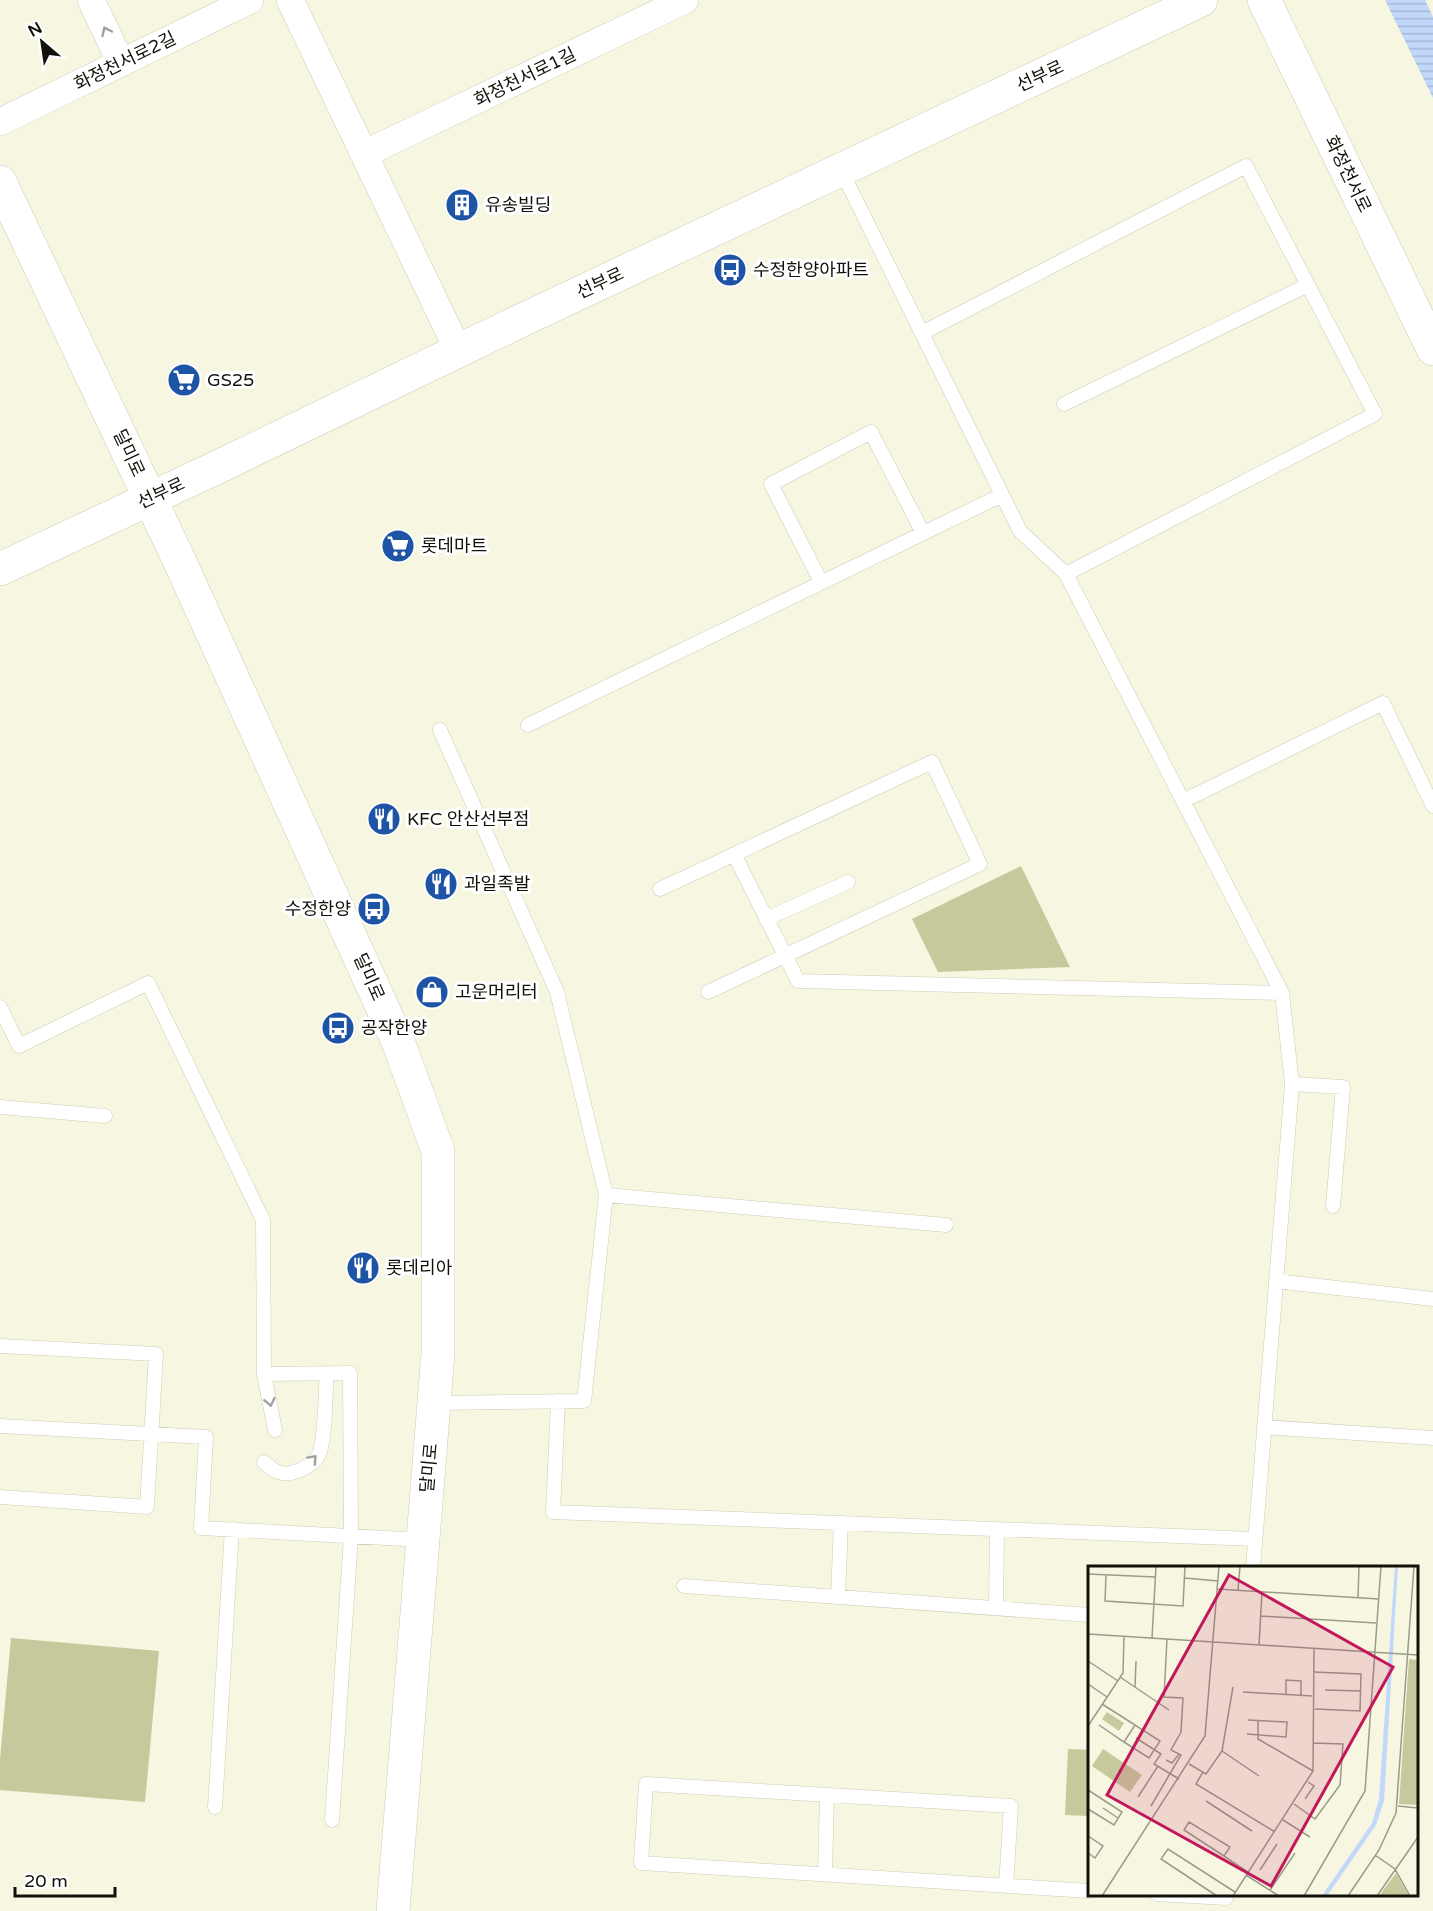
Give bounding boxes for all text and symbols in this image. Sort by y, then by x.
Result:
north arrow [12,12,72,72]
text: N [25,18,46,42]
street label: 화정천서로2길 [70,27,180,95]
one-way arrow [101,27,113,38]
street label: 화정천서로1길 [470,43,580,111]
street label: 선부로 [1013,56,1067,96]
street label: 화정천서로 [1320,132,1376,216]
building icon: 유송빌딩 [444,187,480,223]
place label: 유송빌딩 [485,194,551,216]
bus stop icon: 수정한양아파트 [712,252,748,288]
place label: 수정한양아파트 [753,259,869,281]
street label: 선부로 [573,263,627,303]
supermarket icon: GS25 [166,362,202,398]
place label: GS25 [207,369,254,391]
street label: 달미로 [109,426,149,480]
street label: 선부로 [134,473,188,513]
supermarket icon: 롯데마트 [380,528,416,564]
place label: 롯데마트 [421,535,487,557]
restaurant icon: KFC 안산선부점 [366,801,402,837]
place label: KFC 안산선부점 [407,808,530,830]
restaurant icon: 과일족발 [423,866,459,902]
place label: 과일족발 [464,873,530,895]
bus stop icon: 수정한양 [356,891,392,927]
place label: 수정한양 [285,898,351,920]
street label: 달미로 [349,950,389,1004]
shop icon: 고운머리터 [414,974,450,1010]
place label: 고운머리터 [455,981,538,1003]
bus stop icon: 공작한양 [320,1010,356,1046]
place label: 공작한양 [361,1017,427,1039]
restaurant icon: 롯데리아 [345,1250,381,1286]
place label: 롯데리아 [386,1257,453,1279]
one-way arrow [263,1397,276,1407]
street label: 달미로 [416,1442,442,1494]
one-way arrow [306,1455,317,1465]
inset map [1088,1566,1418,1896]
scale bar [15,1860,116,1898]
text: 20 m [24,1870,68,1892]

